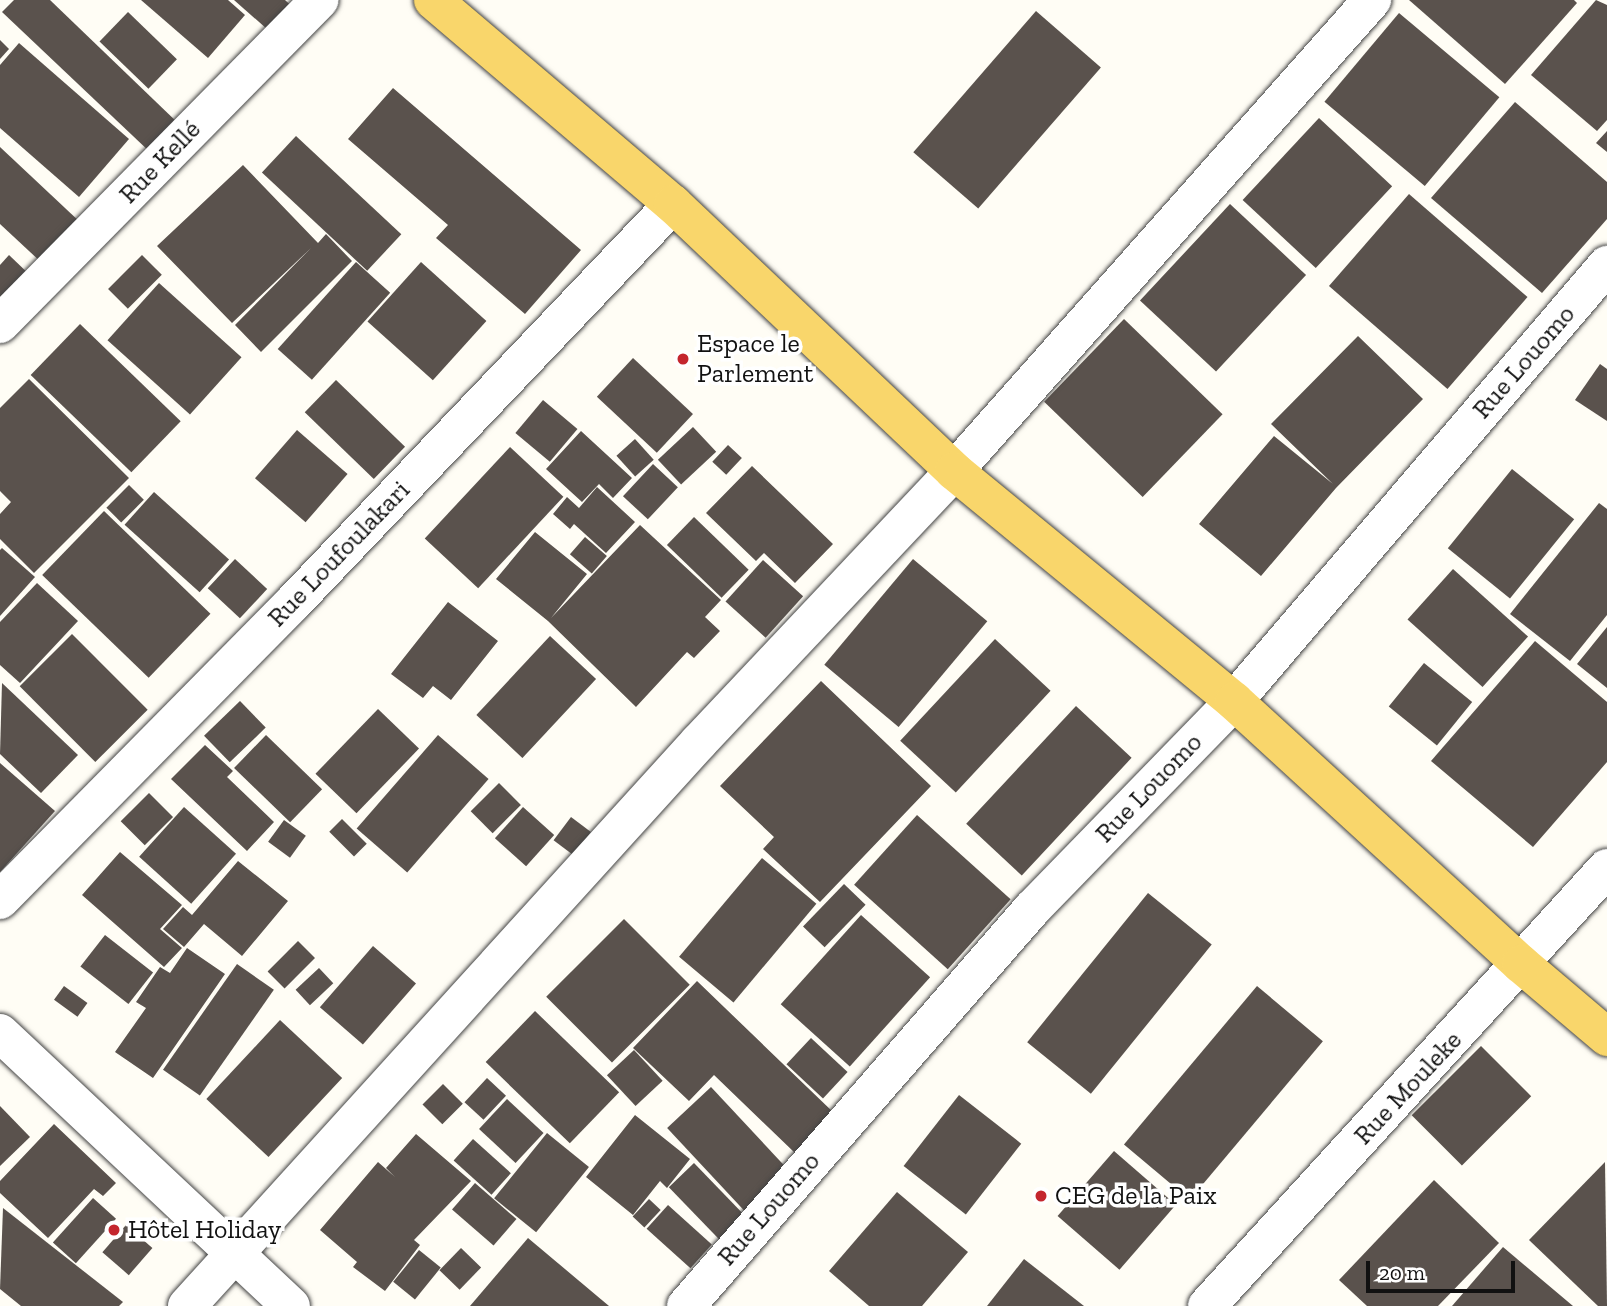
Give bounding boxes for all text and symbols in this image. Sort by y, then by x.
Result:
street label: Rue Kellé [113,114,207,210]
street label: Rue Louomo [1466,299,1582,425]
place label: Espace le Parlement [697,328,813,390]
marker: Espace le Parlement [675,351,691,367]
street label: Rue Loufoulakari [262,475,416,633]
street label: Rue Louomo [1089,727,1209,849]
street label: Rue Mouleke [1348,1025,1468,1151]
street label: Rue Louomo [711,1146,827,1272]
place label: CEG de la Paix [1055,1180,1217,1212]
marker: CEG de la Paix [1033,1188,1049,1204]
place label: Hôtel Holiday [128,1214,281,1246]
marker: Hôtel Holiday [106,1222,122,1238]
scale bar [1369,1246,1518,1290]
text: 20 m [1379,1260,1425,1285]

